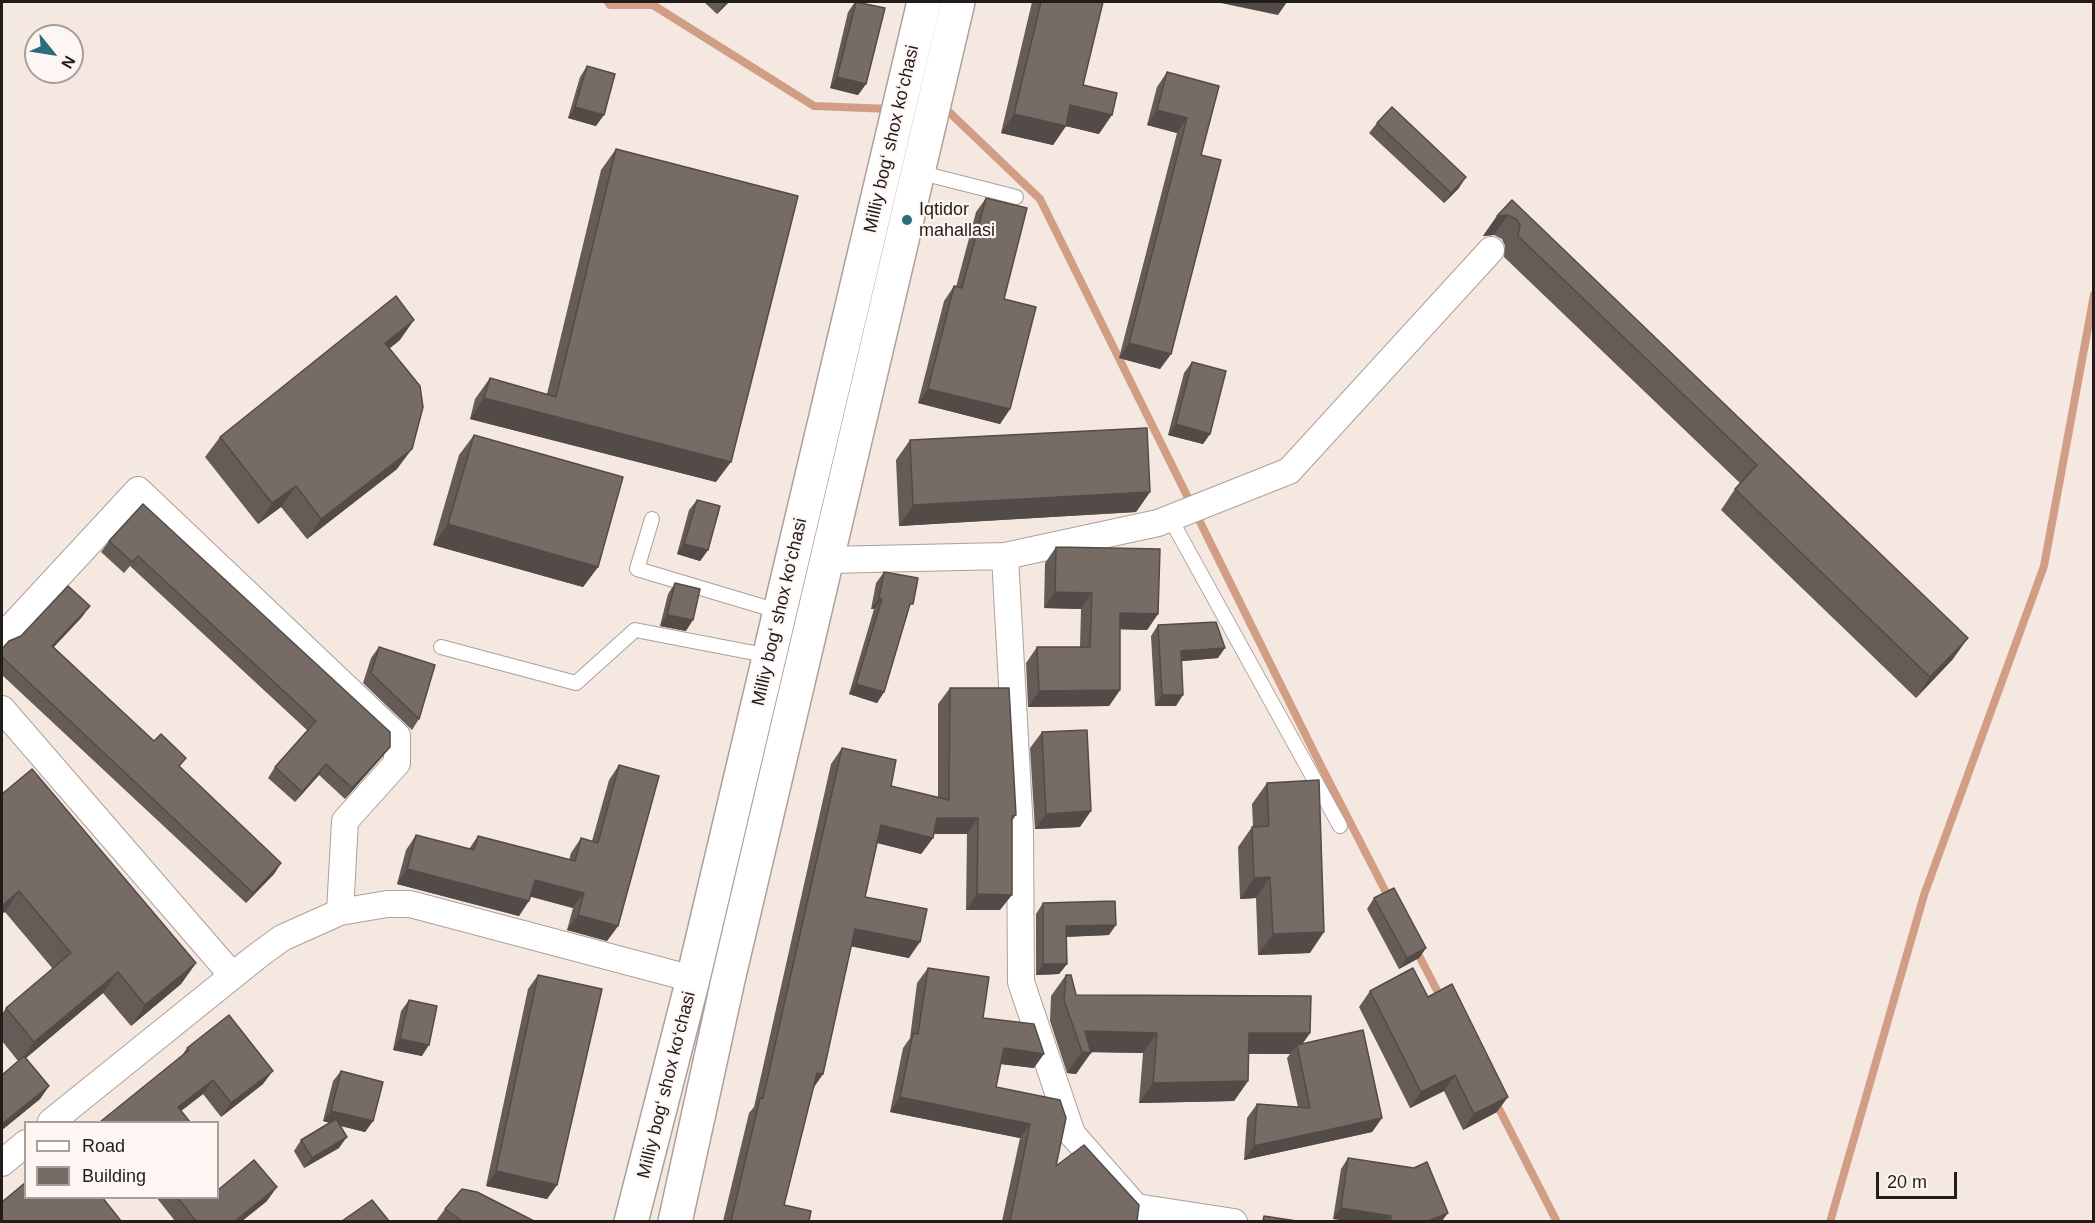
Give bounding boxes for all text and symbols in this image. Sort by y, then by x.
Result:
north arrow [24,24,84,84]
street label: Milliy bog‘ shox ko‘chasi [860,43,924,235]
text: N [58,53,79,72]
place label: Iqtidor mahallasi [919,199,995,242]
marker: Iqtidor mahallasi [900,213,914,227]
street label: Milliy bog‘ shox ko‘chasi [748,516,812,708]
street label: Milliy bog‘ shox ko‘chasi [633,989,701,1181]
legend [24,1121,219,1199]
text: Road [82,1136,125,1156]
scale bar [1879,1160,1960,1198]
text: Building [82,1166,146,1186]
text: 20 m [1887,1172,1927,1192]

